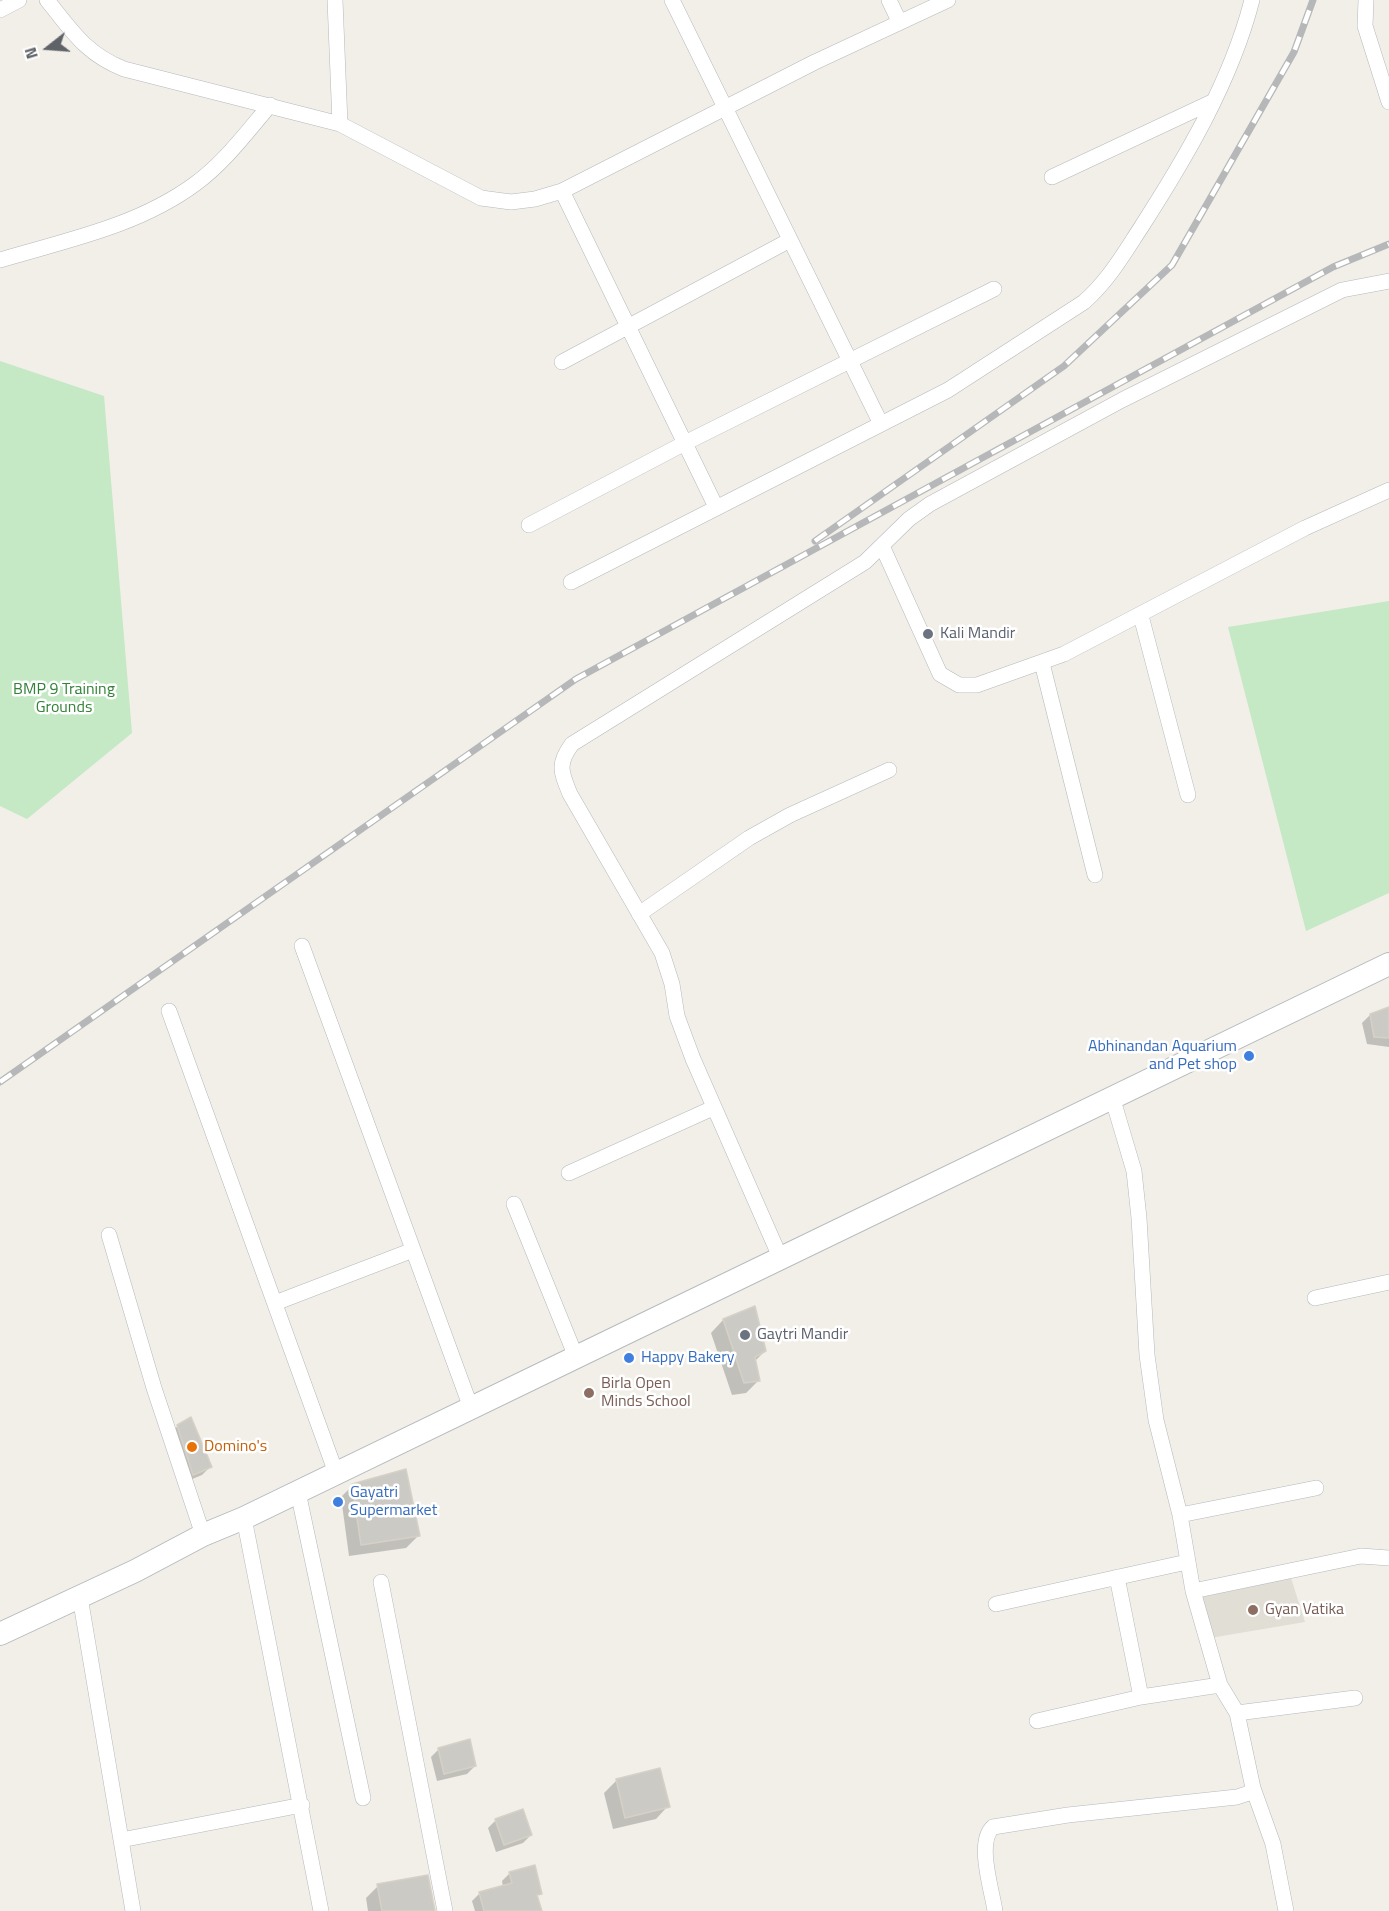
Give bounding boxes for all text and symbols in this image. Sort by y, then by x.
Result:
north arrow [18,18,78,78]
text: N [18,44,44,62]
place label: Kali Mandir [940,624,1015,644]
marker: Kali Mandir [921,627,935,641]
park label: BMP 9 Training Grounds [13,680,115,718]
place label: Abhinandan Aquarium and Pet shop [1088,1037,1237,1075]
marker: Abhinandan Aquarium and Pet shop [1242,1049,1256,1063]
place label: Gaytri Mandir [757,1325,848,1345]
marker: Gaytri Mandir [738,1328,752,1342]
place label: Happy Bakery [641,1348,734,1368]
marker: Happy Bakery [622,1351,636,1365]
place label: Birla Open Minds School [601,1374,691,1412]
marker: Birla Open Minds School [582,1386,596,1400]
place label: Domino's [204,1437,267,1457]
marker: Domino's [185,1440,199,1454]
place label: Gayatri Supermarket [350,1483,437,1521]
marker: Gayatri Supermarket [331,1495,345,1509]
place label: Gyan Vatika [1265,1600,1344,1620]
marker: Gyan Vatika [1246,1603,1260,1617]

